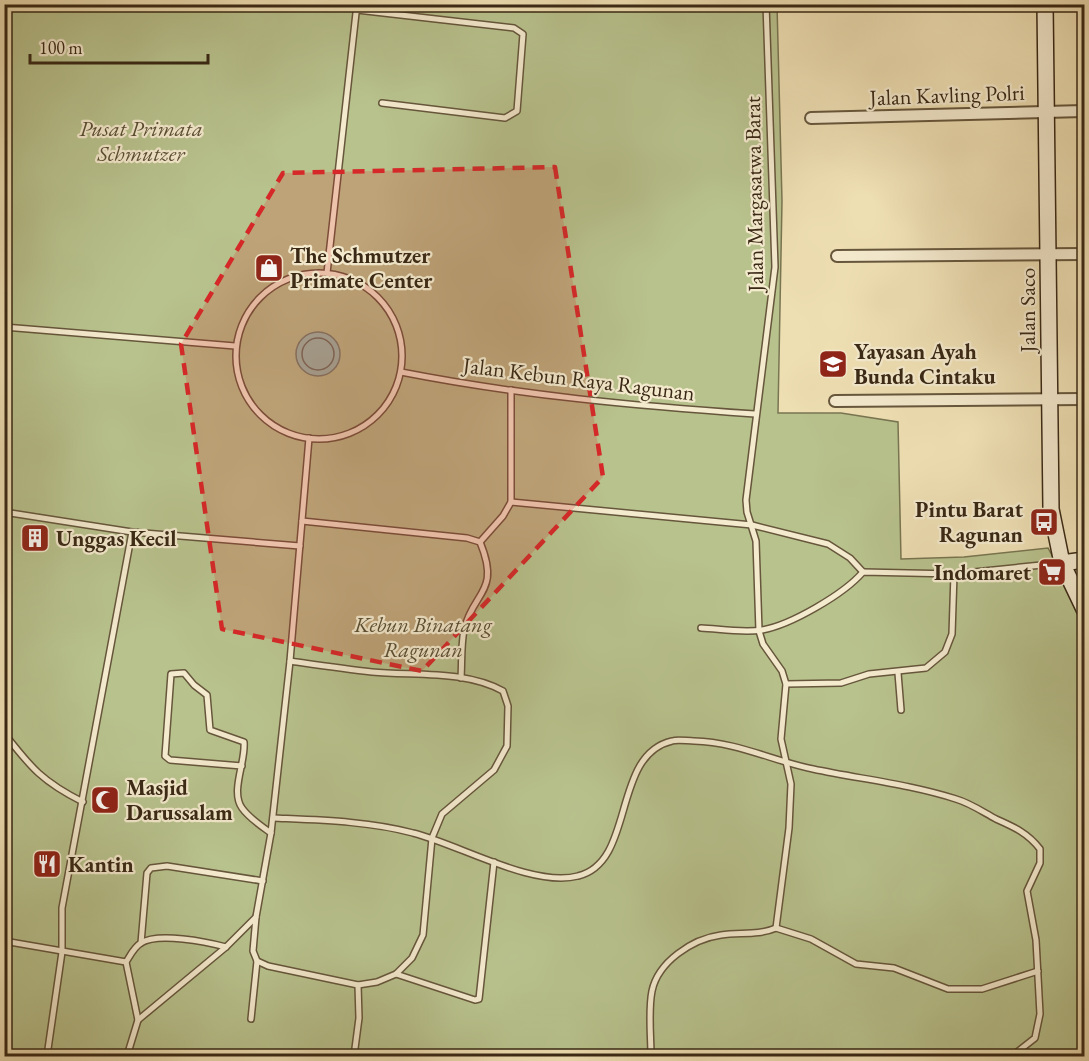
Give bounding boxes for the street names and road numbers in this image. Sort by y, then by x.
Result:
street label: Jalan Kavling Polri [867,78,1025,112]
street label: Jalan Margasatwa Barat [738,96,770,294]
street label: Jalan Saco [1013,268,1042,354]
street label: Jalan Kebun Raya Ragunan [460,350,697,408]

